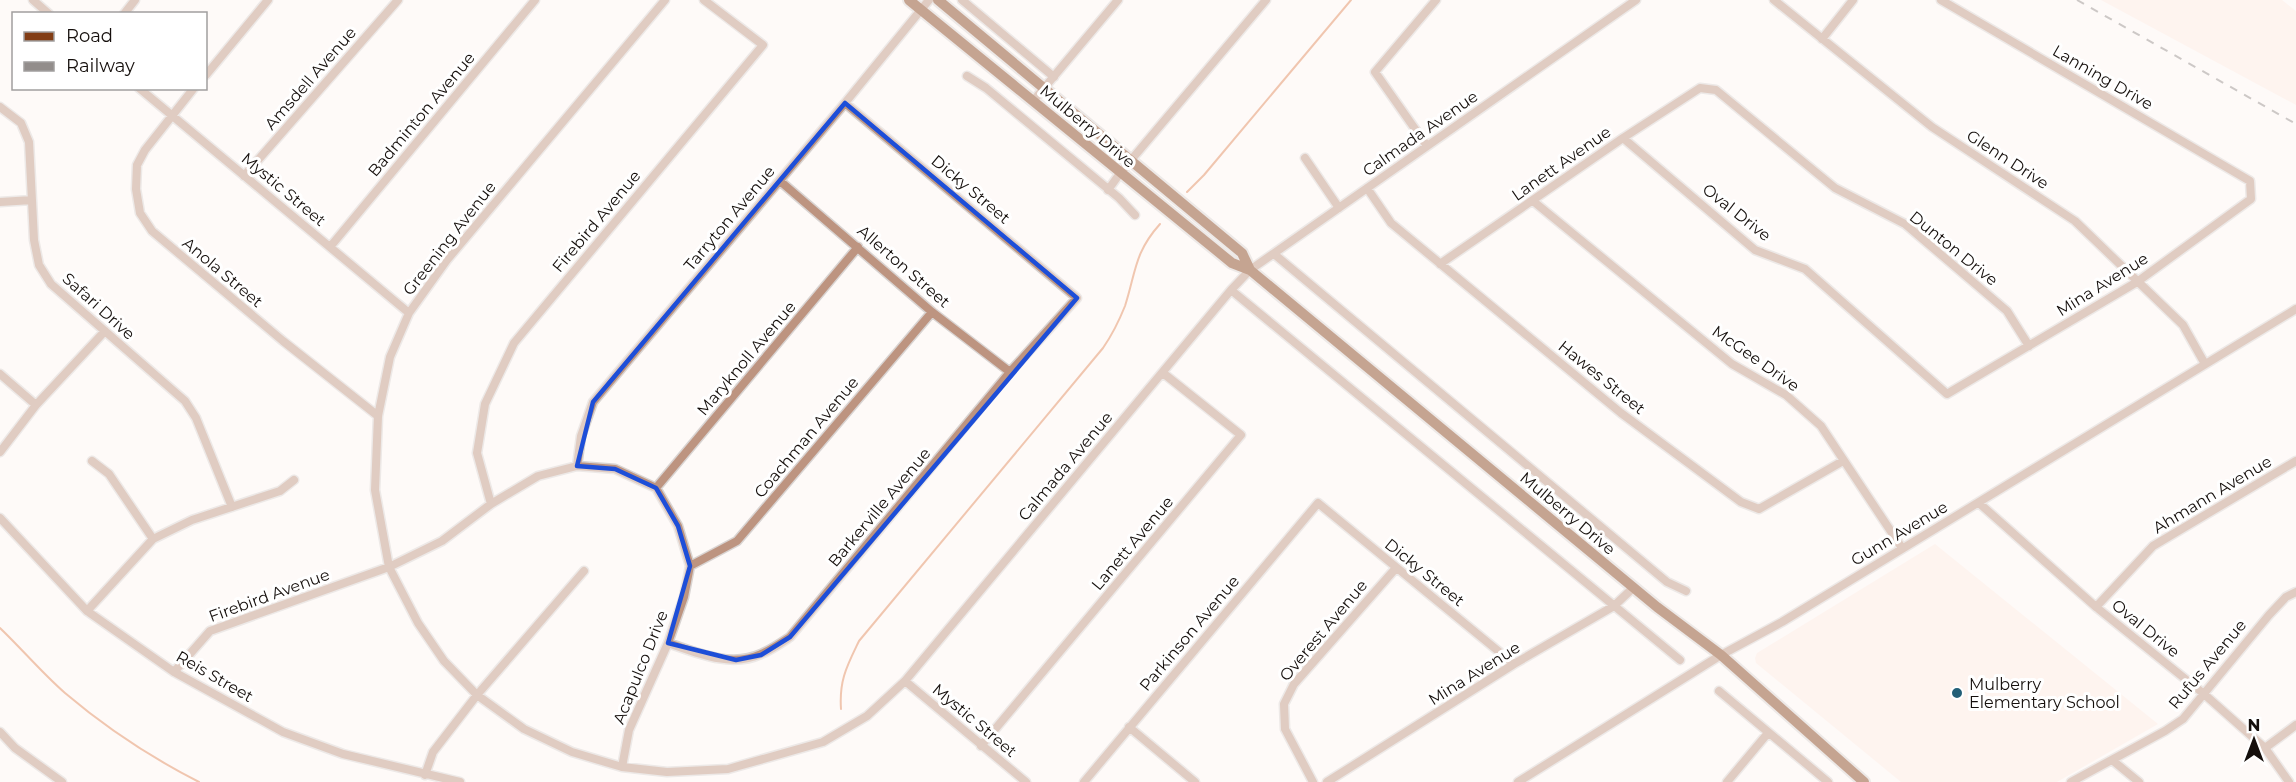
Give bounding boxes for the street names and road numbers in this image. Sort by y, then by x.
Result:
street label: Amsdell Avenue [261,23,360,134]
street label: Lanning Drive [2049,41,2156,114]
street label: Badminton Avenue [364,48,479,180]
street label: Mulberry Drive [1036,81,1139,172]
street label: Calmada Avenue [1359,87,1482,180]
street label: Lanett Avenue [1508,122,1615,205]
street label: Glenn Drive [1963,126,2052,193]
street label: Mystic Street [238,149,330,230]
street label: Dicky Street [927,151,1014,228]
street label: Tarryton Avenue [680,162,779,275]
street label: Firebird Avenue [548,167,645,276]
street label: Greening Avenue [399,178,500,299]
street label: Oval Drive [1699,180,1775,245]
street label: Dunton Drive [1906,207,2002,290]
street label: Allerton Street [854,221,954,312]
street label: Anola Street [179,233,267,312]
street label: Mina Avenue [2053,249,2152,320]
street label: Safari Drive [59,269,139,344]
street label: Maryknoll Avenue [693,297,800,419]
street label: McGee Drive [1708,321,1803,395]
street label: Hawes Street [1554,337,1649,418]
street label: Coachman Avenue [750,373,862,502]
street label: Calmada Avenue [1014,408,1116,525]
street label: Barkerville Avenue [824,444,935,571]
street label: Ahmann Avenue [2150,452,2275,537]
street label: Mulberry Drive [1516,468,1619,559]
street label: Lanett Avenue [1088,493,1177,594]
street label: Gunn Avenue [1848,497,1951,570]
street label: Dicky Street [1381,535,1469,611]
street label: Firebird Avenue [206,565,332,626]
street label: Parkinson Avenue [1136,572,1243,695]
street label: Overest Avenue [1276,576,1371,685]
street label: Oval Drive [2108,595,2183,661]
street label: Acapulco Drive [609,608,672,727]
street label: Rufus Avenue [2164,616,2250,713]
street label: Mina Avenue [1425,638,1524,709]
street label: Reis Street [173,647,257,706]
street label: Mystic Street [929,680,1021,761]

